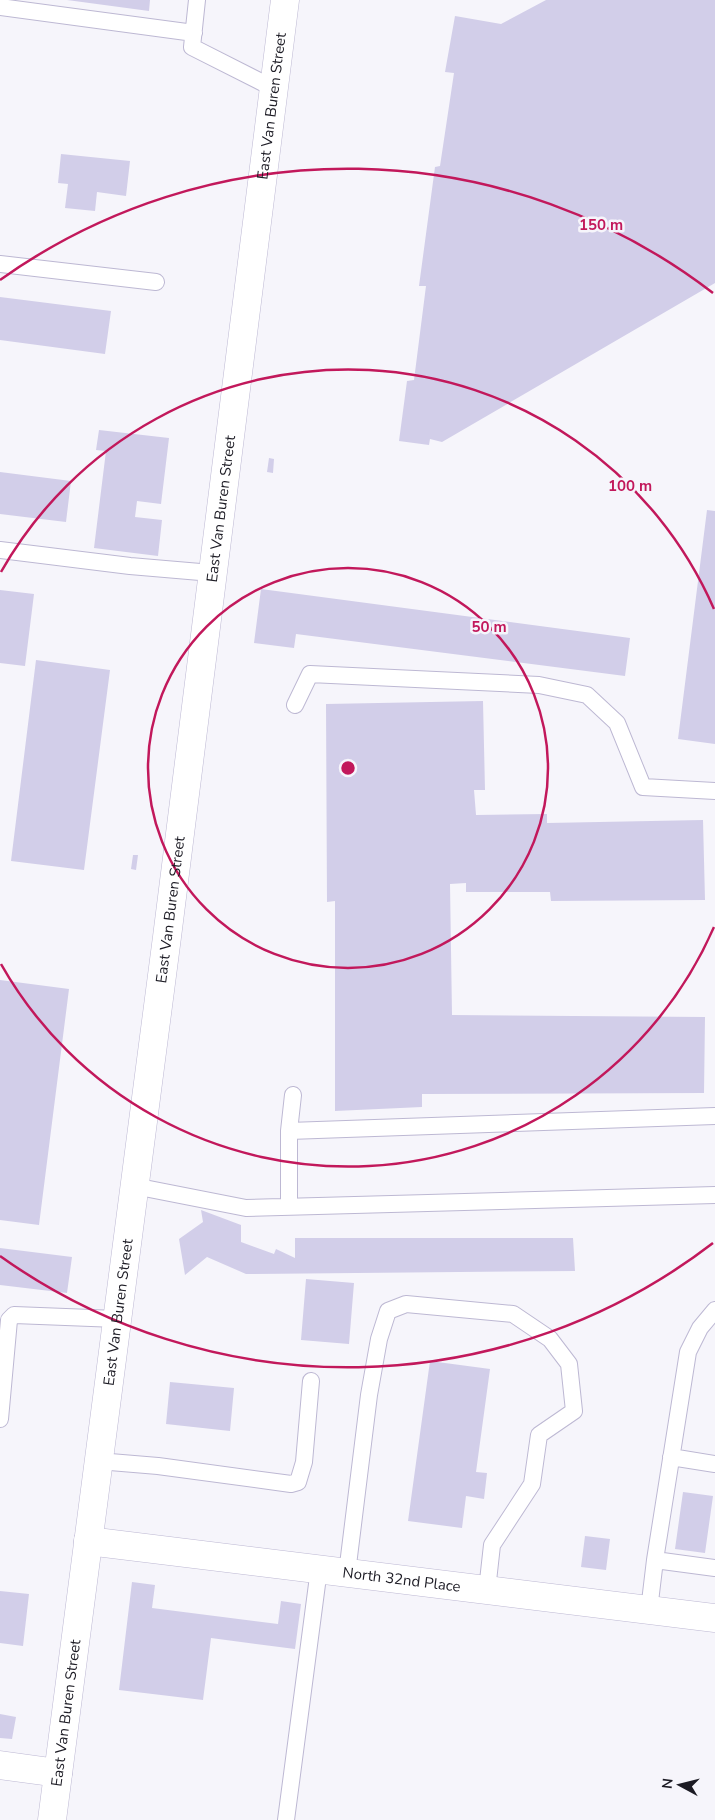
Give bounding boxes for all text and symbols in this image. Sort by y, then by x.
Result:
street label: East Van Buren Street [252,31,291,181]
text: 150 m [579,215,623,235]
street label: East Van Buren Street [202,433,240,583]
text: 100 m [608,476,652,496]
text: 50 m [471,617,507,637]
centre of rings [339,759,357,777]
street label: East Van Buren Street [151,834,190,984]
street label: East Van Buren Street [99,1237,138,1387]
street label: North 32nd Place [341,1562,462,1597]
street label: East Van Buren Street [46,1638,86,1788]
north arrow [655,1760,705,1810]
text: N [658,1777,678,1790]

